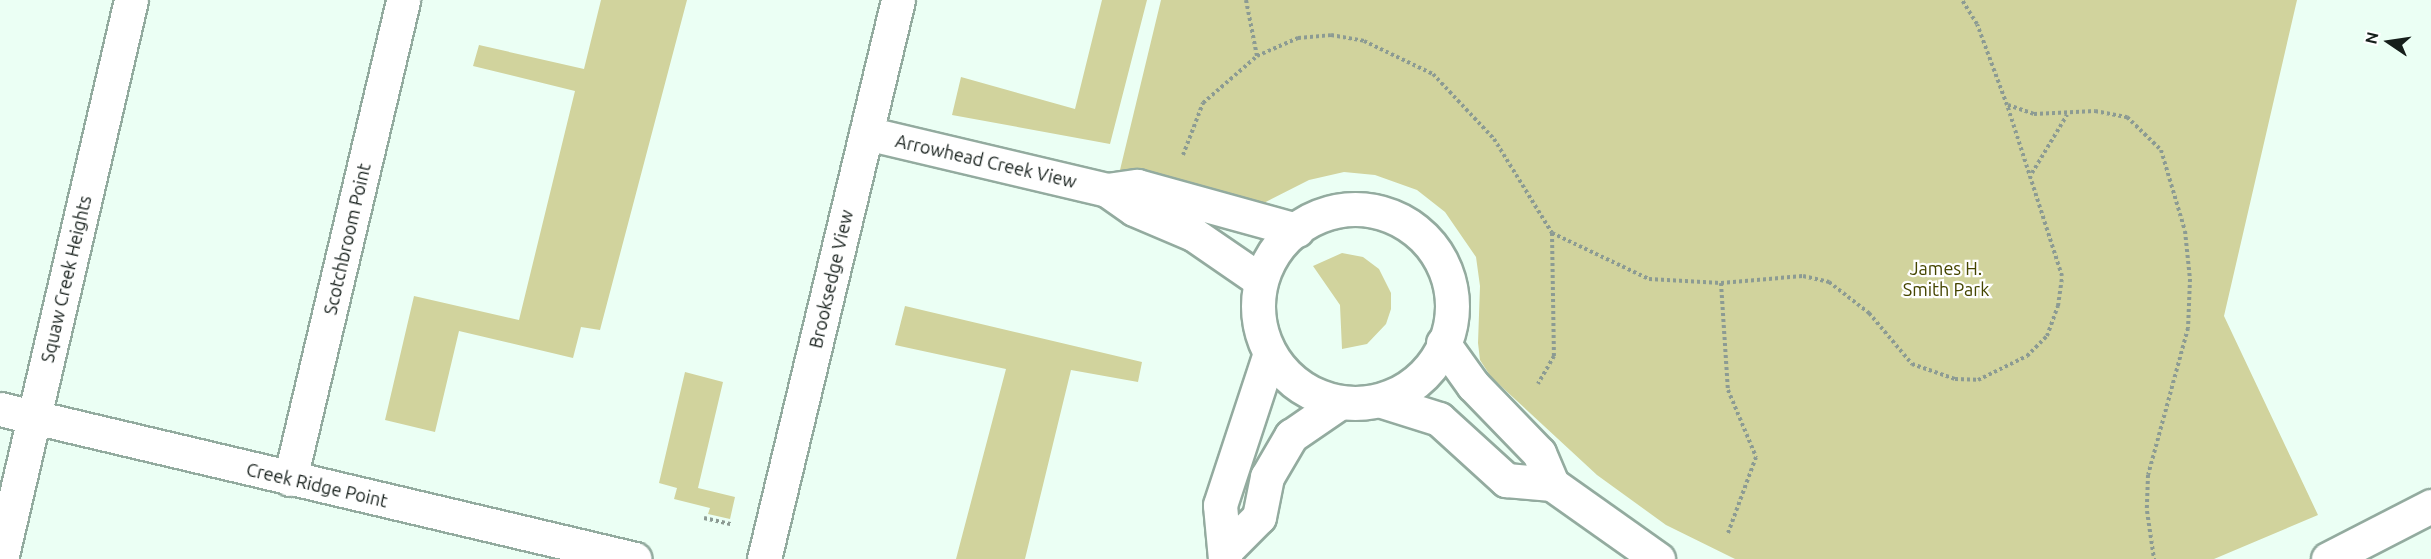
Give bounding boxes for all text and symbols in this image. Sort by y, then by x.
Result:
north arrow [2359,12,2419,72]
text: N [2361,30,2382,46]
street label: Arrowhead Creek View [893,130,1079,192]
street label: Scotchbroom Point [319,161,375,317]
street label: Squaw Creek Heights [36,193,96,365]
street label: Brooksedge View [805,208,857,350]
park label: James H. Smith Park [1903,258,1989,300]
street label: Creek Ridge Point [244,458,390,512]

